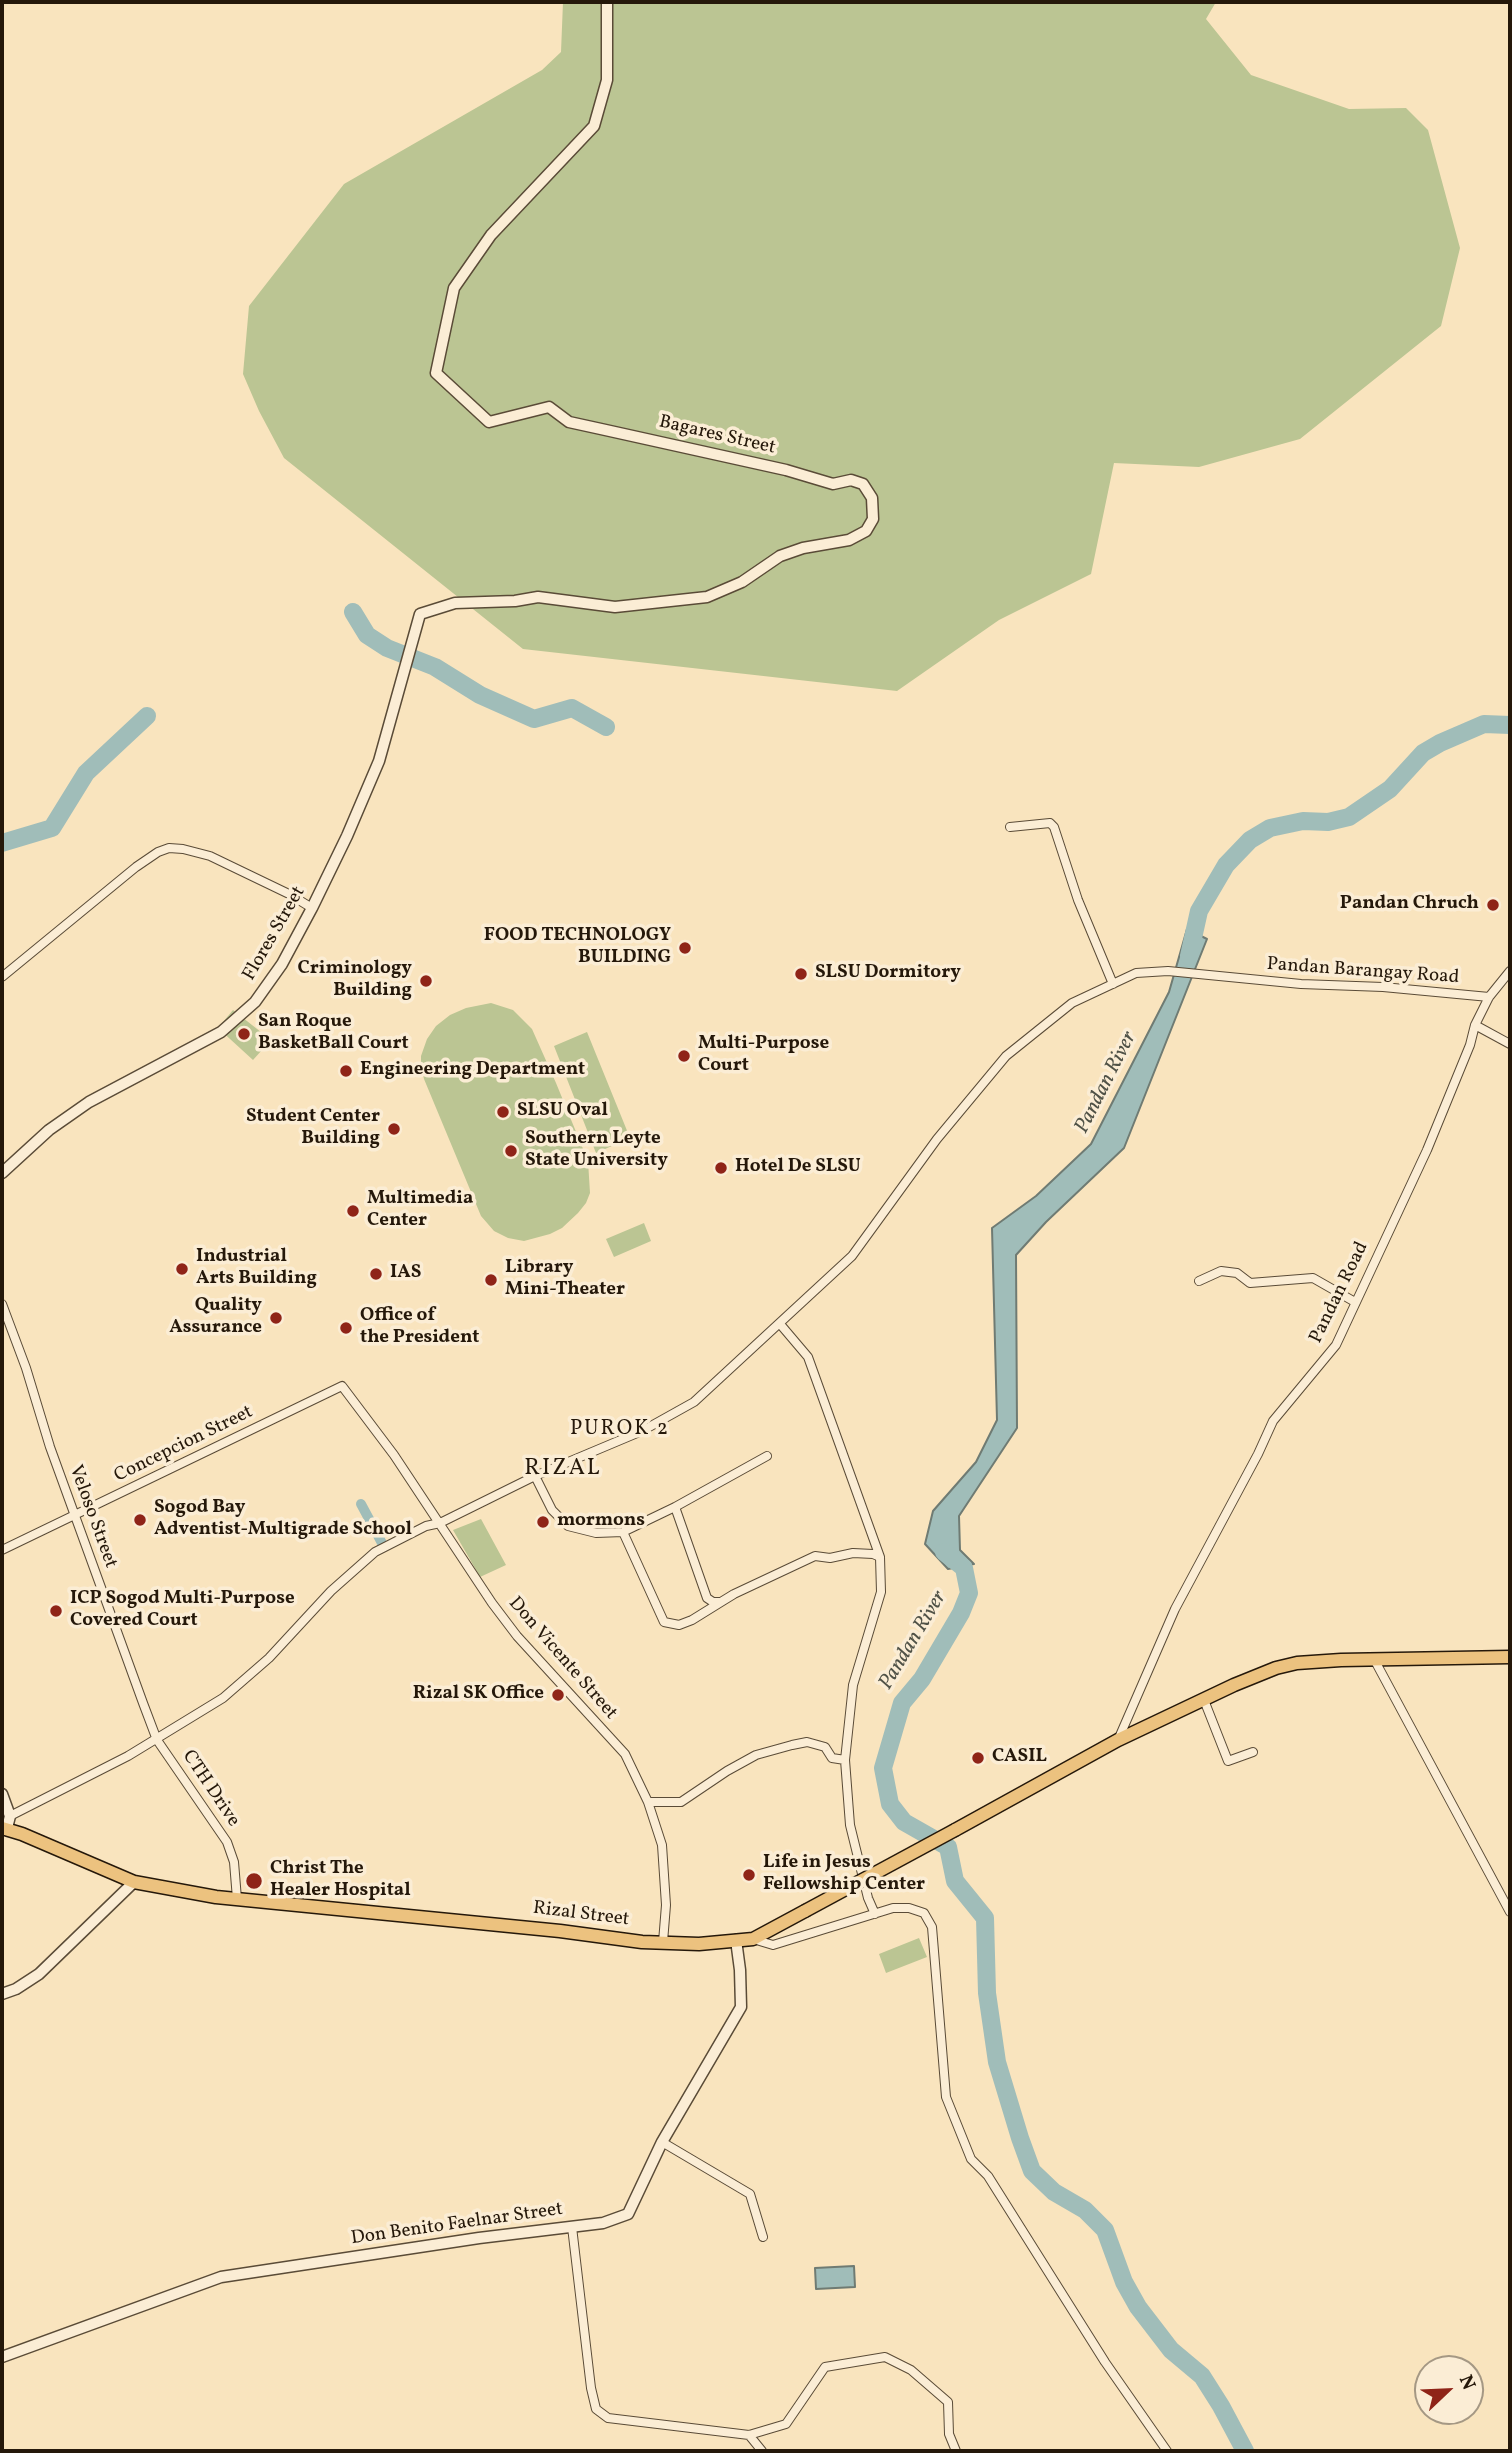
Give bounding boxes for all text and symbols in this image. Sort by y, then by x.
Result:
street label: Bagares Street [656,411,778,461]
street label: Flores Street [239,883,311,985]
place label: Pandan Chruch [1340,894,1479,916]
marker: Pandan Chruch [1485,897,1501,913]
place label: FOOD TECHNOLOGY BUILDING [484,926,671,970]
marker: FOOD TECHNOLOGY BUILDING [677,940,693,956]
street label: Pandan Barangay Road [1266,954,1460,990]
place label: Criminology Building [298,959,412,1003]
place label: SLSU Dormitory [815,963,961,985]
marker: SLSU Dormitory [793,966,809,982]
marker: Criminology Building [418,973,434,989]
place label: San Roque BasketBall Court [258,1012,409,1056]
marker: San Roque BasketBall Court [236,1026,252,1042]
water label: Pandan River [1071,1028,1143,1138]
place label: Multi-Purpose Court [698,1034,829,1078]
marker: Multi-Purpose Court [676,1048,692,1064]
place label: Engineering Department [360,1060,585,1082]
marker: Engineering Department [338,1063,354,1079]
place label: SLSU Oval [517,1101,608,1123]
marker: SLSU Oval [495,1104,511,1120]
place label: Student Center Building [246,1107,380,1151]
marker: Student Center Building [386,1121,402,1137]
place label: Southern Leyte State University [525,1129,668,1173]
marker: Southern Leyte State University [503,1143,519,1159]
place label: Hotel De SLSU [735,1157,861,1179]
marker: Hotel De SLSU [713,1160,729,1176]
place label: Multimedia Center [367,1189,473,1233]
marker: Multimedia Center [345,1203,361,1219]
street label: Pandan Road [1306,1239,1374,1347]
place label: Industrial Arts Building [196,1247,317,1291]
place label: Library Mini-Theater [505,1258,625,1302]
marker: Industrial Arts Building [174,1261,190,1277]
place label: IAS [390,1263,421,1285]
marker: IAS [368,1266,384,1282]
marker: Library Mini-Theater [483,1272,499,1288]
place label: Quality Assurance [169,1296,262,1340]
place label: Office of the President [360,1306,479,1350]
marker: Quality Assurance [268,1310,284,1326]
marker: Office of the President [338,1320,354,1336]
street label: Concepcion Street [111,1402,257,1488]
district label: PUROK 2 [571,1417,669,1443]
district label: RIZAL [525,1456,601,1484]
street label: Veloso Street [63,1462,121,1572]
place label: Sogod Bay Adventist-Multigrade School [154,1498,412,1542]
place label: mormons [557,1511,645,1533]
marker: Sogod Bay Adventist-Multigrade School [132,1512,148,1528]
marker: mormons [535,1514,551,1530]
water label: Pandan River [875,1587,953,1695]
place label: ICP Sogod Multi-Purpose Covered Court [70,1589,295,1633]
street label: Don Vicente Street [503,1593,621,1725]
marker: ICP Sogod Multi-Purpose Covered Court [48,1603,64,1619]
place label: Rizal SK Office [413,1684,544,1706]
marker: Rizal SK Office [550,1687,566,1703]
street label: CTH Drive [176,1746,244,1832]
place label: CASIL [992,1747,1047,1769]
marker: CASIL [970,1750,986,1766]
place label: Life in Jesus Fellowship Center [763,1853,925,1897]
place label: Christ The Healer Hospital [270,1859,411,1903]
marker: Life in Jesus Fellowship Center [741,1867,757,1883]
marker: Christ The Healer Hospital [244,1871,264,1891]
street label: Rizal Street [531,1898,631,1932]
street label: Don Benito Faelnar Street [350,2199,564,2251]
north arrow [1414,2355,1484,2425]
text: N [1452,2371,1481,2394]

